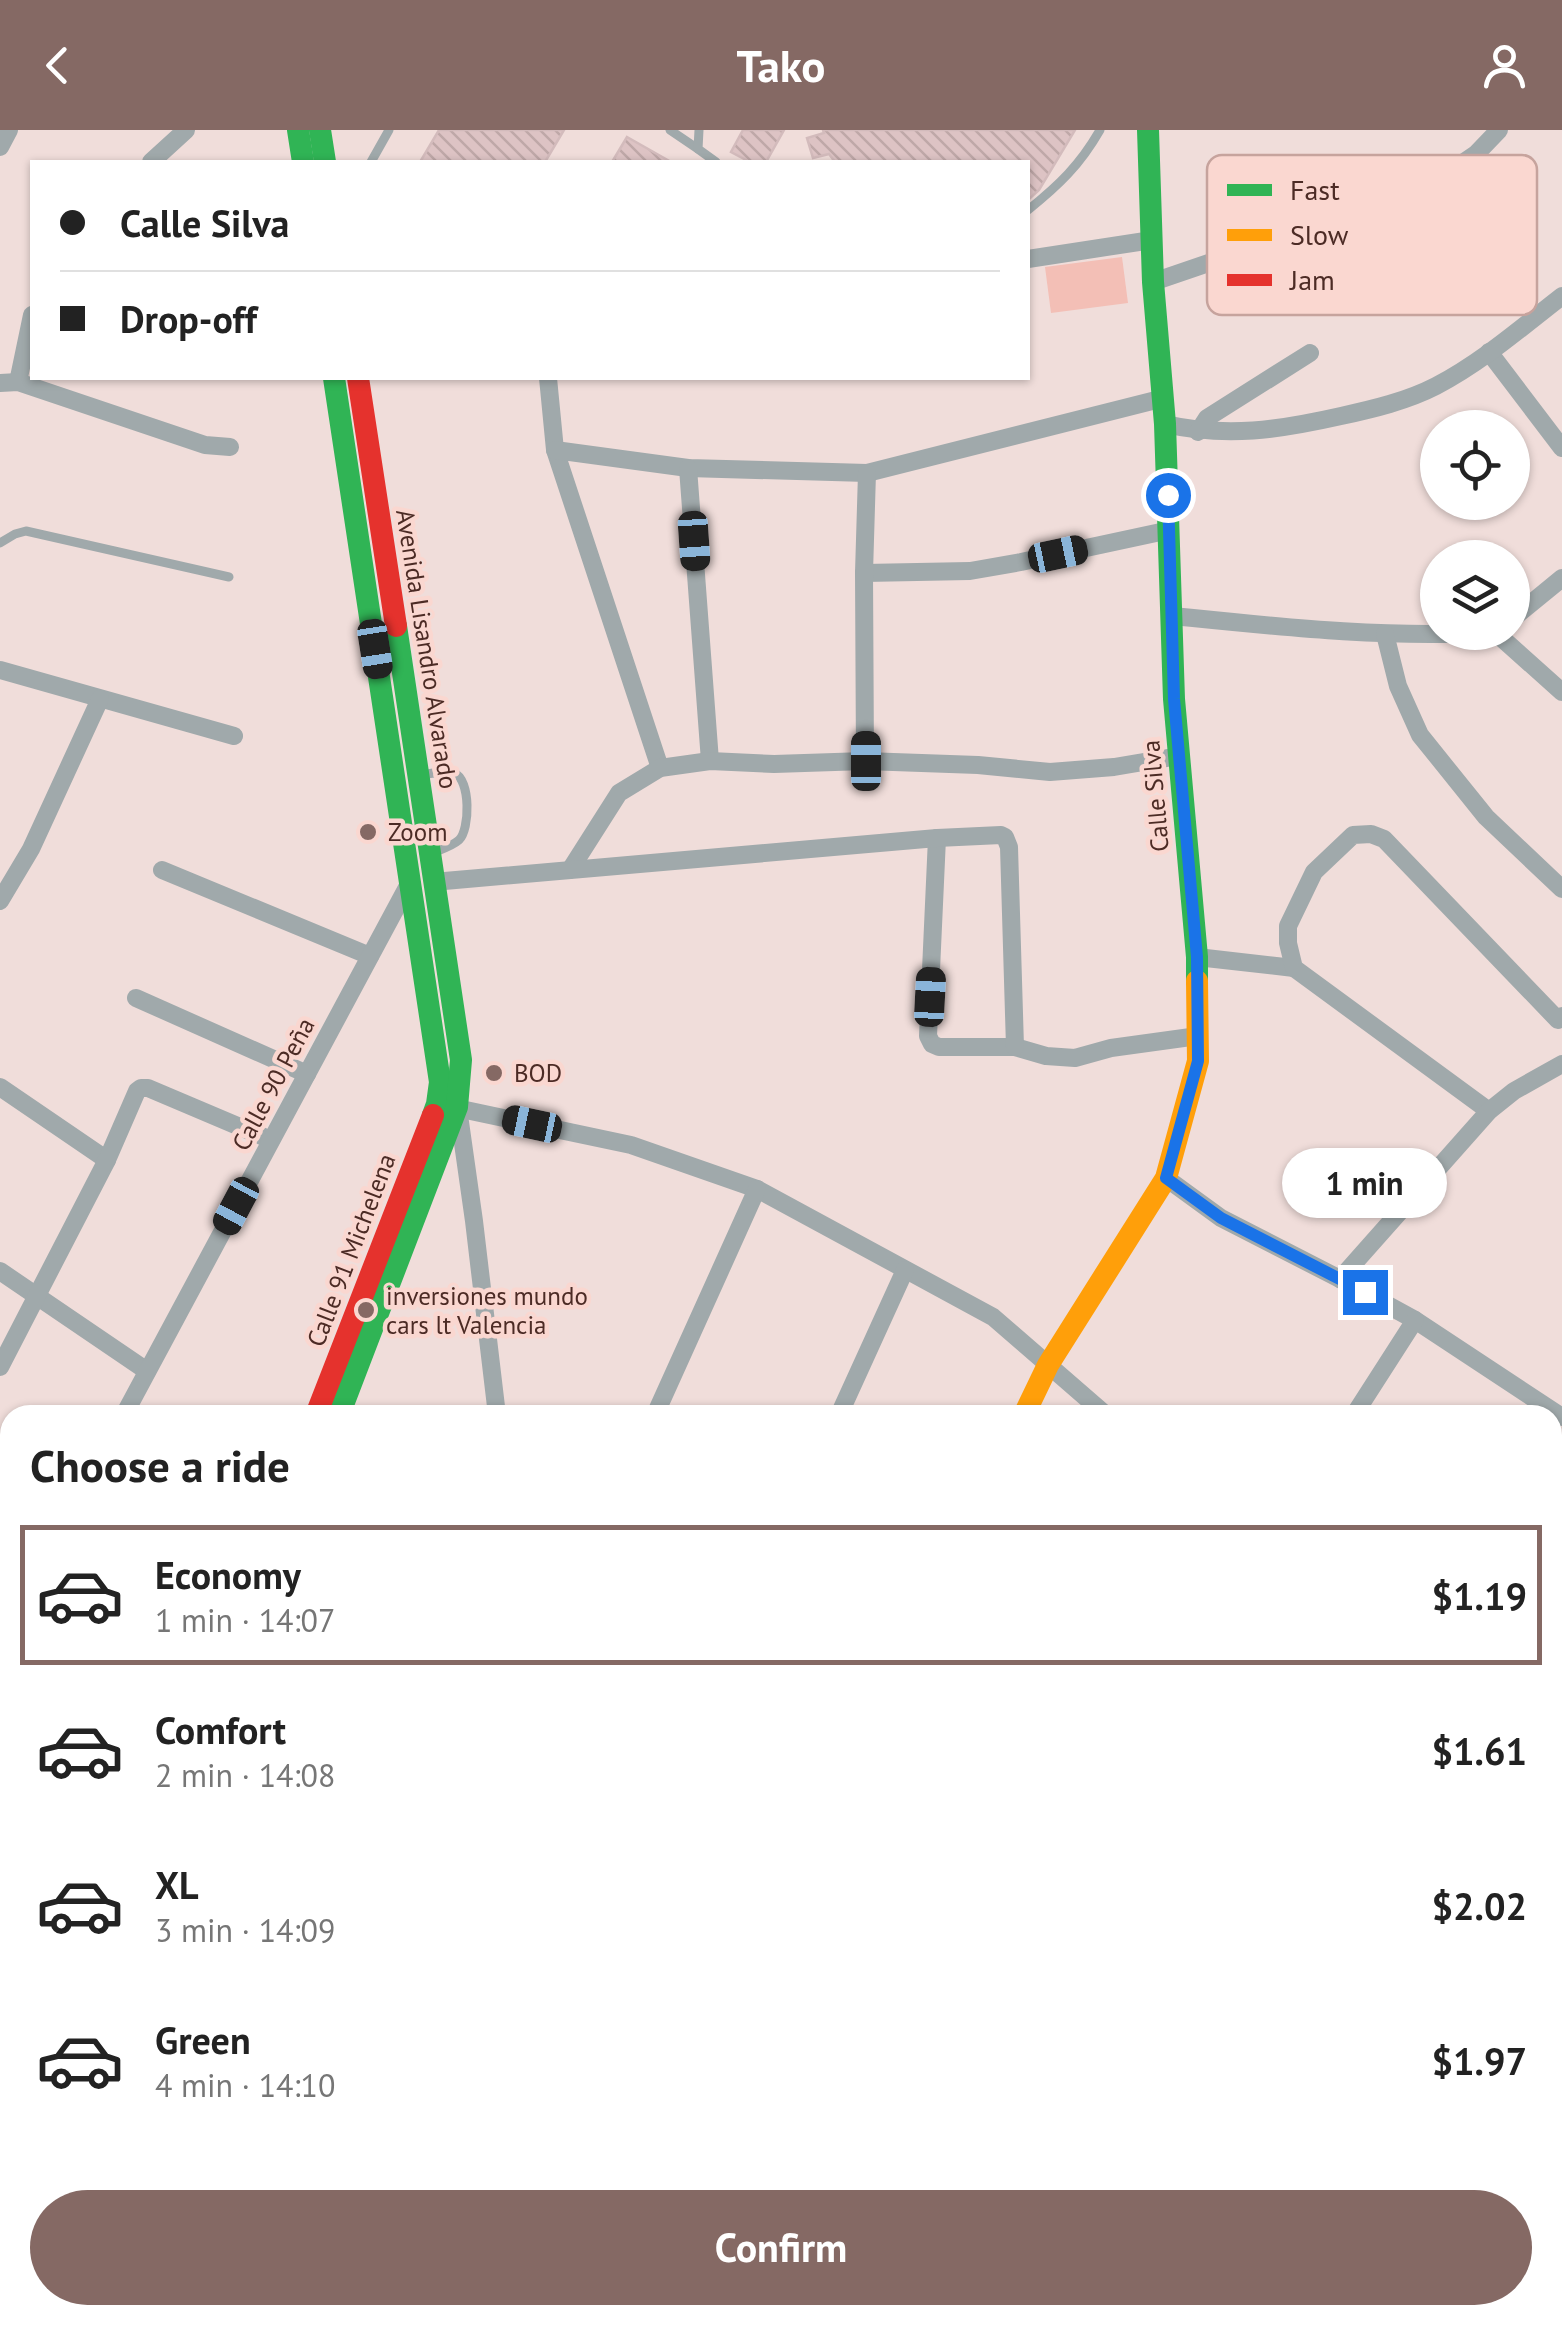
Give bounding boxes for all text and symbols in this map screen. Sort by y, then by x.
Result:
text: Tako [737,36,825,94]
icon: back [30,38,85,93]
icon: person [1477,38,1532,93]
legend [1207,155,1537,315]
text: Fast [1290,171,1340,208]
text: Calle Silva [120,198,289,247]
text: Slow [1290,216,1349,253]
text: Jam [1289,261,1335,298]
text: Drop-off [120,294,257,343]
map controls [1420,410,1530,650]
button: locate [1420,410,1530,520]
route start [1146,473,1191,518]
street label: Avenida Lisandro Alvarado [389,507,465,791]
car [677,510,711,572]
car [1026,533,1090,575]
button: layers [1420,540,1530,650]
car [355,617,395,681]
car [851,731,881,791]
street label: Calle Silva [1134,739,1176,853]
place label: Zoom [388,816,447,848]
marker: Zoom [357,821,379,843]
car [913,966,947,1028]
street label: Calle 90 Peña [225,1012,321,1156]
place label: BOD [514,1057,562,1089]
marker: BOD [483,1062,505,1084]
car [500,1103,564,1145]
callout: 1 min [1282,1147,1448,1217]
street label: Calle 91 Michelena [299,1149,403,1351]
text: 1 min [1325,1162,1404,1204]
car [209,1172,263,1240]
route end [1343,1270,1388,1315]
place label: inversiones mundo cars lt Valencia [386,1280,588,1341]
marker: inversiones mundo cars lt Valencia [355,1299,377,1321]
text: Choose a ride [30,1436,290,1494]
icon: car [35,1550,125,1640]
text: Economy [155,1550,301,1599]
text: $1.19 [1431,1571,1527,1620]
text: 1 min · 14:07 [155,1599,335,1641]
icon: car [35,1705,125,1795]
text: Comfort [155,1705,286,1754]
text: $1.61 [1431,1726,1527,1775]
text: 2 min · 14:08 [155,1754,335,1796]
icon: car [35,1860,125,1950]
text: XL [155,1860,199,1909]
text: $2.02 [1431,1881,1527,1930]
text: 3 min · 14:09 [155,1909,335,1951]
icon: car [35,2015,125,2105]
text: Green [155,2015,251,2064]
text: $1.97 [1431,2036,1527,2085]
text: 4 min · 14:10 [155,2064,335,2106]
button: Confirm [30,2190,1532,2305]

